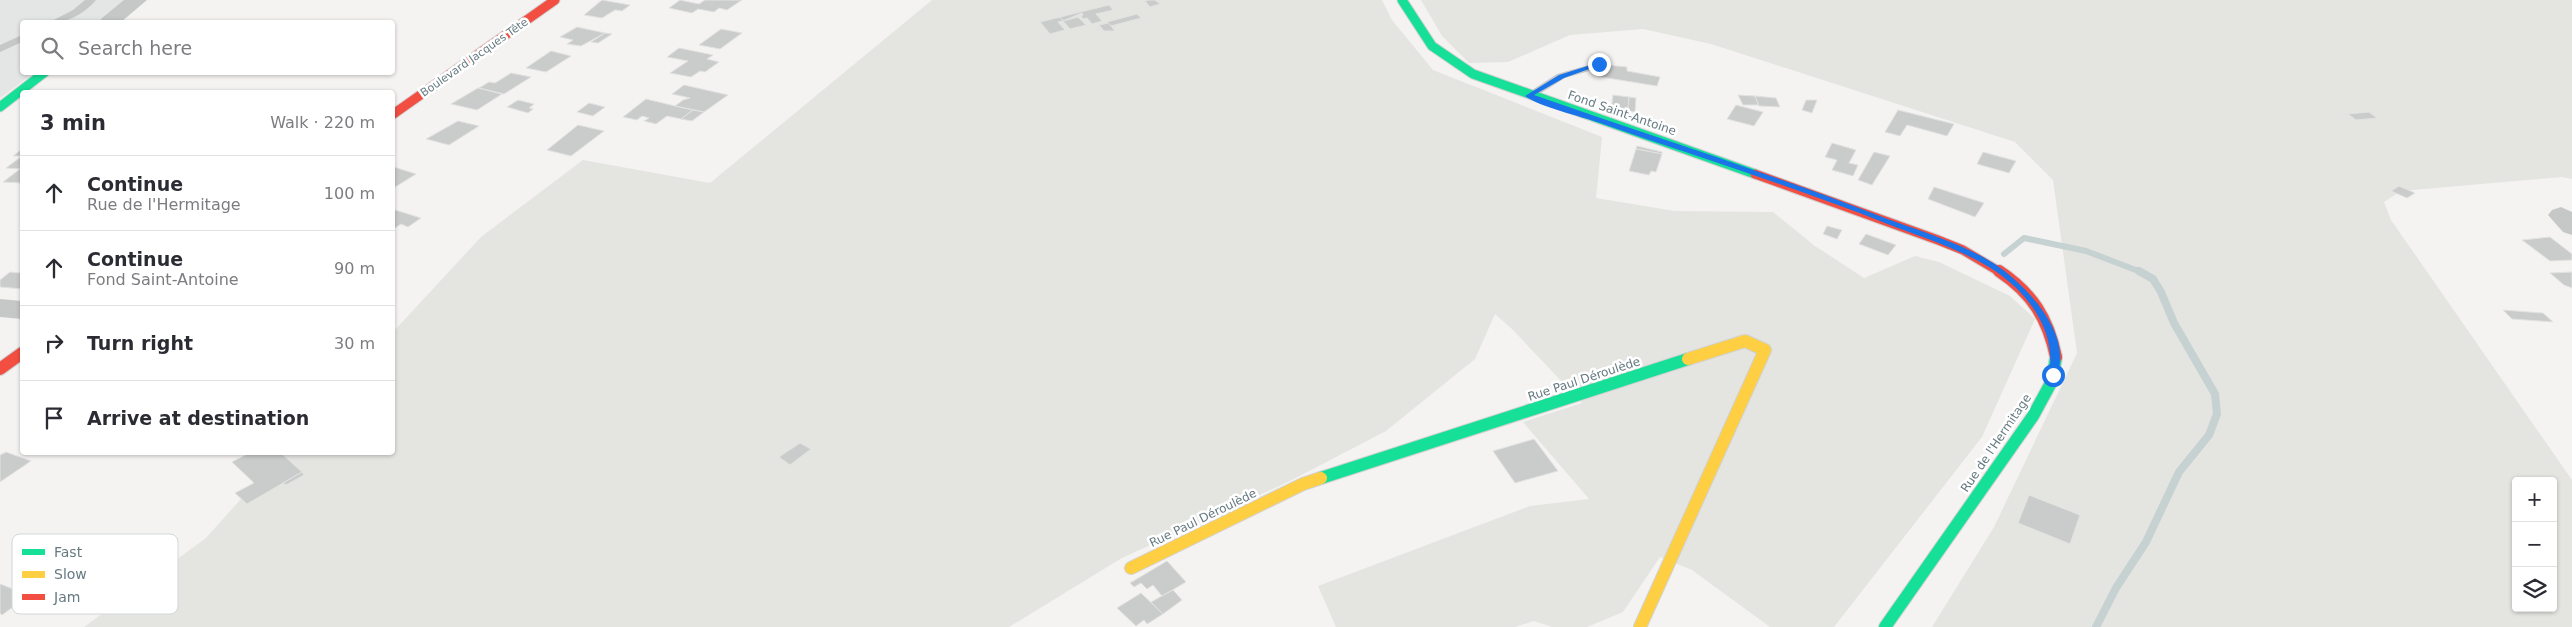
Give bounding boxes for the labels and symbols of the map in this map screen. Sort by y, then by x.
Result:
street label: Boulevard Jacques Tête [418,15,531,99]
route end [1588,53,1611,76]
street label: Fond Saint-Antoine [1566,88,1678,138]
street label: Rue Paul Déroulède [1526,354,1642,404]
route start [2042,364,2065,387]
street label: Rue de l'Hermitage [1958,391,2034,495]
street label: Rue Paul Déroulède [1147,486,1259,550]
legend [12,534,178,614]
text: Fast [54,544,83,560]
text: Slow [54,566,87,582]
text: Jam [53,589,80,605]

